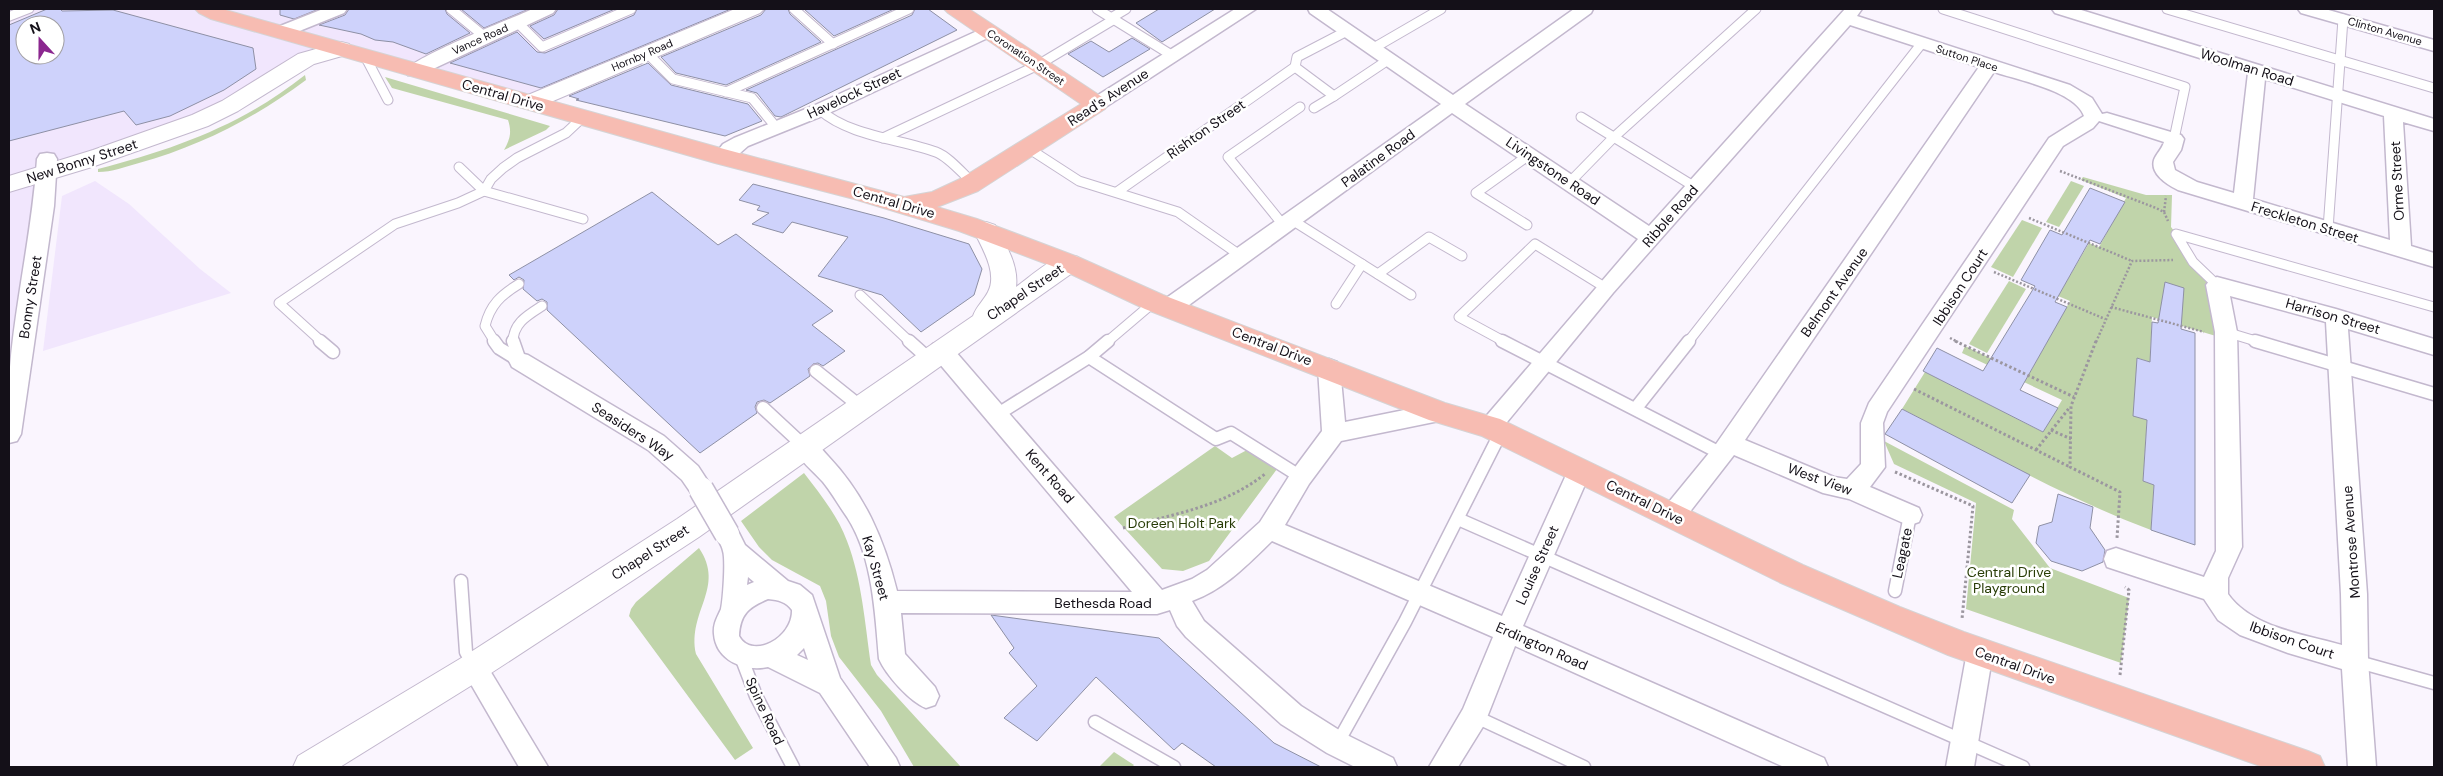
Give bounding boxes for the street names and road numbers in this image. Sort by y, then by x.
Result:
street label: Clinton Avenue [2346,14,2424,48]
street label: Vance Road [450,20,510,58]
street label: Coronation Street [984,26,1068,88]
street label: Hornby Road [609,36,675,74]
street label: Sutton Place [1934,41,2000,75]
street label: Woolman Road [2198,44,2296,90]
street label: Havelock Street [804,63,904,123]
street label: Read's Avenue [1064,64,1152,130]
street label: Central Drive [460,75,546,115]
street label: Rishton Street [1163,95,1249,163]
street label: Palatine Road [1337,125,1419,191]
street label: Livingstone Road [1502,133,1604,209]
street label: New Bonny Street [24,135,140,187]
street label: Orme Street [2386,141,2408,221]
street label: Ribble Road [1638,181,1702,251]
street label: Central Drive [851,182,937,222]
street label: Freckleton Street [2249,197,2361,247]
street label: Belmont Avenue [1796,244,1872,340]
street label: Ibbison Court [1928,245,1992,329]
street label: Bonny Street [15,254,45,340]
street label: Chapel Street [983,260,1067,324]
street label: Harrison Street [2284,294,2382,338]
street label: Central Drive [1229,322,1315,370]
street label: Seasiders Way [588,398,678,464]
street label: Kent Road [1022,445,1078,507]
street label: West View [1785,459,1855,499]
street label: Central Drive [1603,475,1687,529]
street label: Montrose Avenue [2338,485,2364,599]
street label: Chapel Street [608,520,692,584]
street label: Louise Street [1511,522,1563,608]
street label: Leagate [1888,526,1916,580]
street label: Kay Street [858,534,894,602]
street label: Bethesda Road [1054,594,1152,612]
street label: Ibbison Court [2247,617,2337,663]
street label: Erdington Road [1493,618,1591,674]
street label: Central Drive [1972,642,2058,688]
street label: Spine Road [742,674,788,748]

